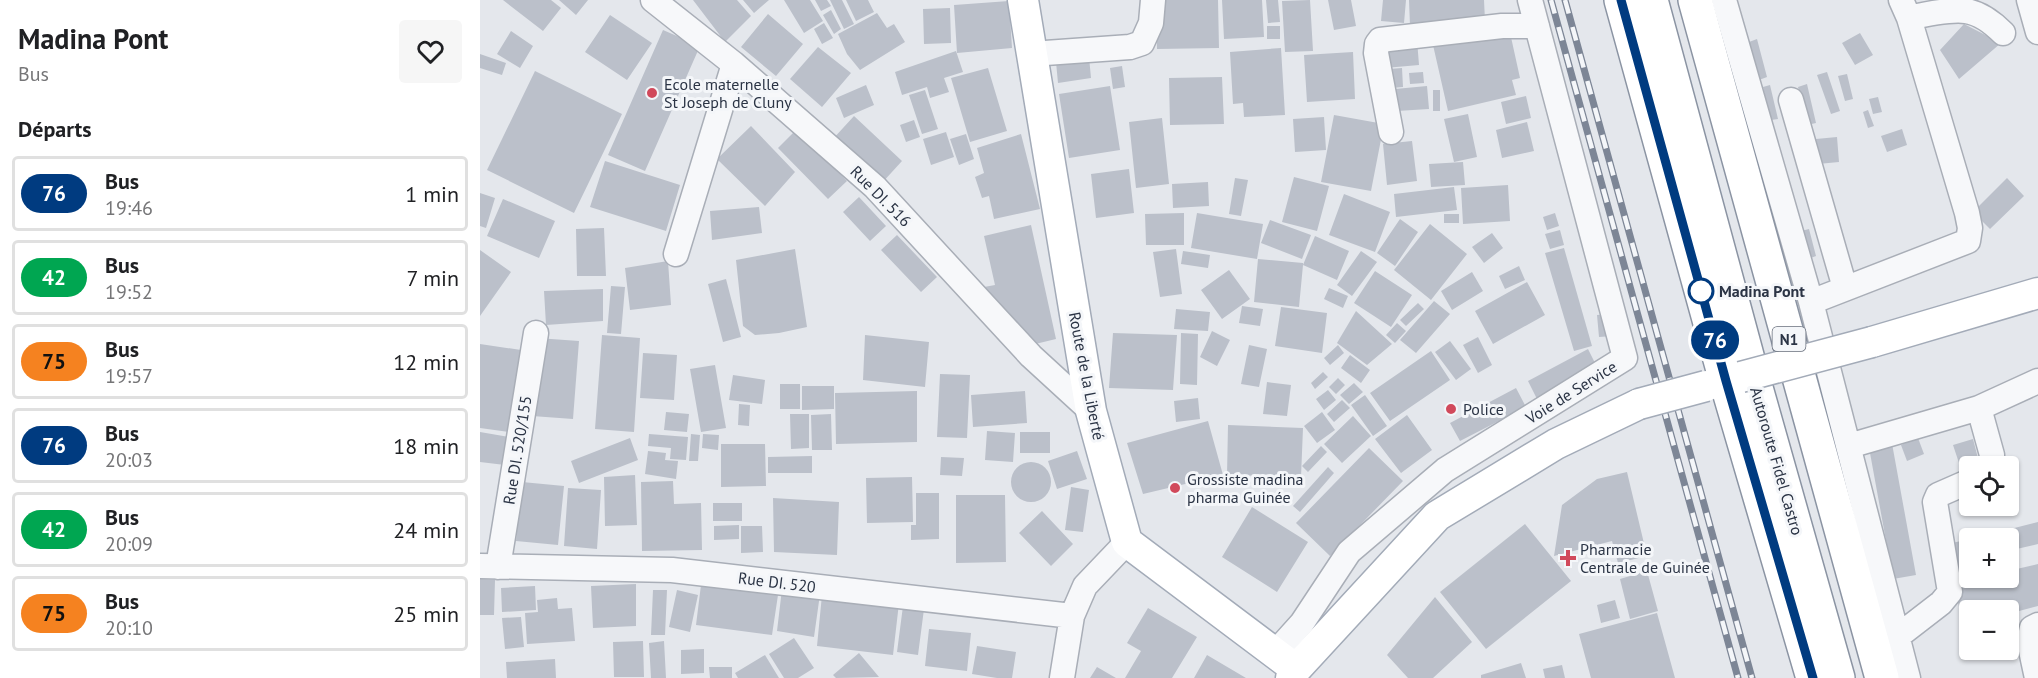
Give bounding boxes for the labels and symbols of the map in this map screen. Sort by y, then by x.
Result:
place label: Ecole maternelle St Joseph de Cluny [664,74,792,112]
marker: Ecole maternelle St Joseph de Cluny [645,86,659,100]
street label: Rue DI. 516 [846,161,916,231]
marker: Madina Pont [1688,278,1714,304]
place label: Madina Pont [1719,281,1805,301]
street label: Route de la Liberté [1065,310,1109,442]
line badge: 76 [1688,320,1742,360]
road number: N1 [1772,327,1806,351]
street label: Voie de Service [1521,356,1620,428]
street label: Autoroute Fidel Castro [1746,385,1808,537]
street label: Rue DI. 520/155 [499,394,535,506]
place label: Police [1463,399,1504,419]
marker: Police [1444,402,1458,416]
place label: Grossiste madina pharma Guinée [1187,469,1303,507]
marker: Grossiste madina pharma Guinée [1168,481,1182,495]
place label: Pharmacie Centrale de Guinée [1580,539,1710,577]
marker: Pharmacie Centrale de Guinée [1561,551,1575,565]
street label: Rue DI. 520 [737,567,817,597]

